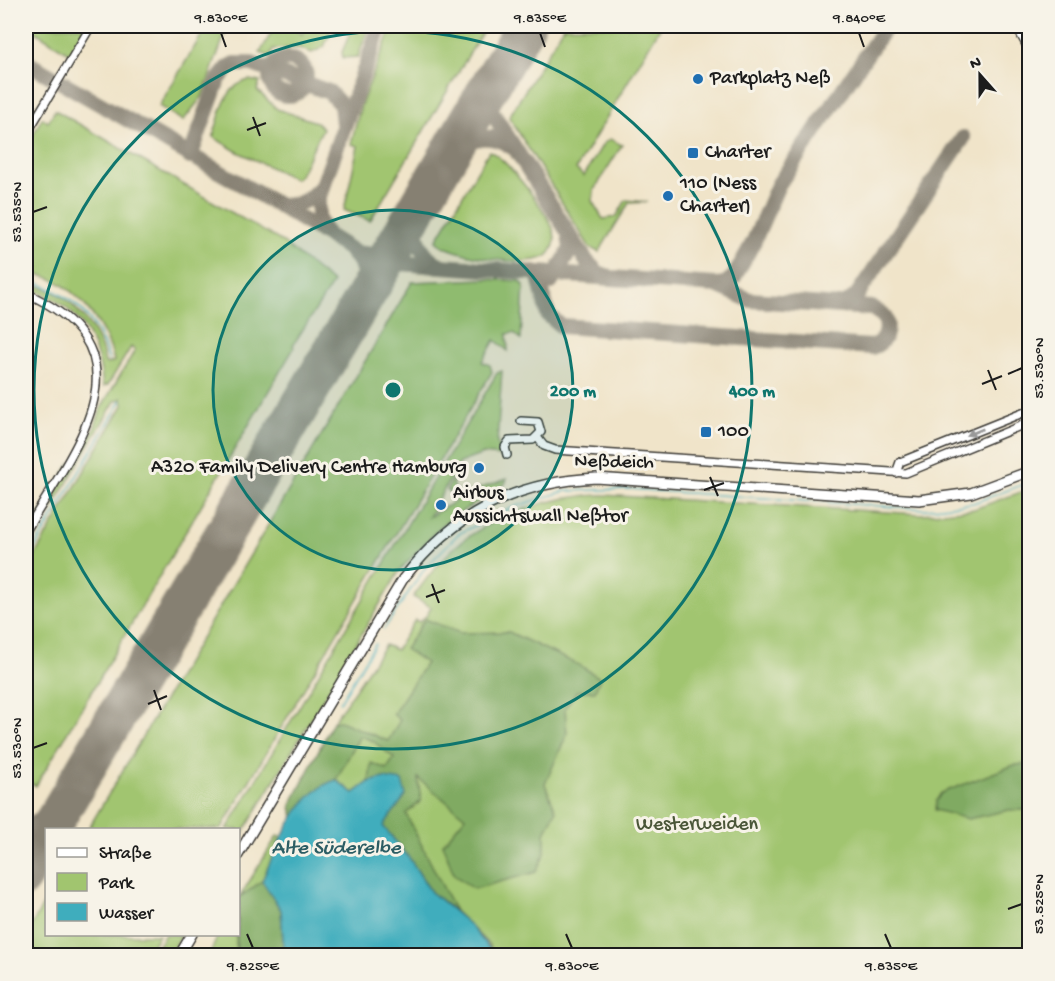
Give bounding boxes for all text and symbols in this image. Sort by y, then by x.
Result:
text: 9.830°E [194,10,248,28]
text: 9.835°E [513,10,567,28]
text: 9.840°E [832,10,886,28]
north arrow [950,45,1010,105]
text: N [968,53,985,75]
place label: Parkplatz Neß [709,68,831,91]
marker: Parkplatz Neß [691,72,705,86]
place label: Charter [705,142,772,165]
marker: Charter [686,146,700,160]
place label: 110 (Ness Charter) [679,173,757,219]
text: 53.535°N [9,182,27,242]
marker: 110 (Ness Charter) [661,189,675,203]
text: 53.530°N [1031,337,1049,399]
centre of rings [383,380,403,400]
text: 200 m [550,382,596,403]
text: 400 m [728,382,775,403]
place label: 100 [717,421,749,444]
marker: 100 [699,425,713,439]
one-way arrow [966,427,984,437]
street label: Neßdeich [574,451,654,475]
place label: A320 Family Delivery Centre Hamburg [151,457,467,480]
marker: A320 Family Delivery Centre Hamburg [472,461,486,475]
place label: Airbus Aussichtswall Neßtor [453,483,630,529]
marker: Airbus Aussichtswall Neßtor [434,498,448,512]
text: 53.530°N [9,717,27,779]
park label: Westerweiden [636,814,758,837]
legend [45,828,240,936]
water label: Alte Süderelbe [272,837,402,862]
text: Straße [99,844,152,865]
text: Park [98,874,135,895]
text: 53.525°N [1031,874,1049,934]
text: Wasser [99,904,155,925]
text: 9.825°E [226,958,280,976]
text: 9.830°E [545,958,599,976]
text: 9.835°E [864,958,918,976]

